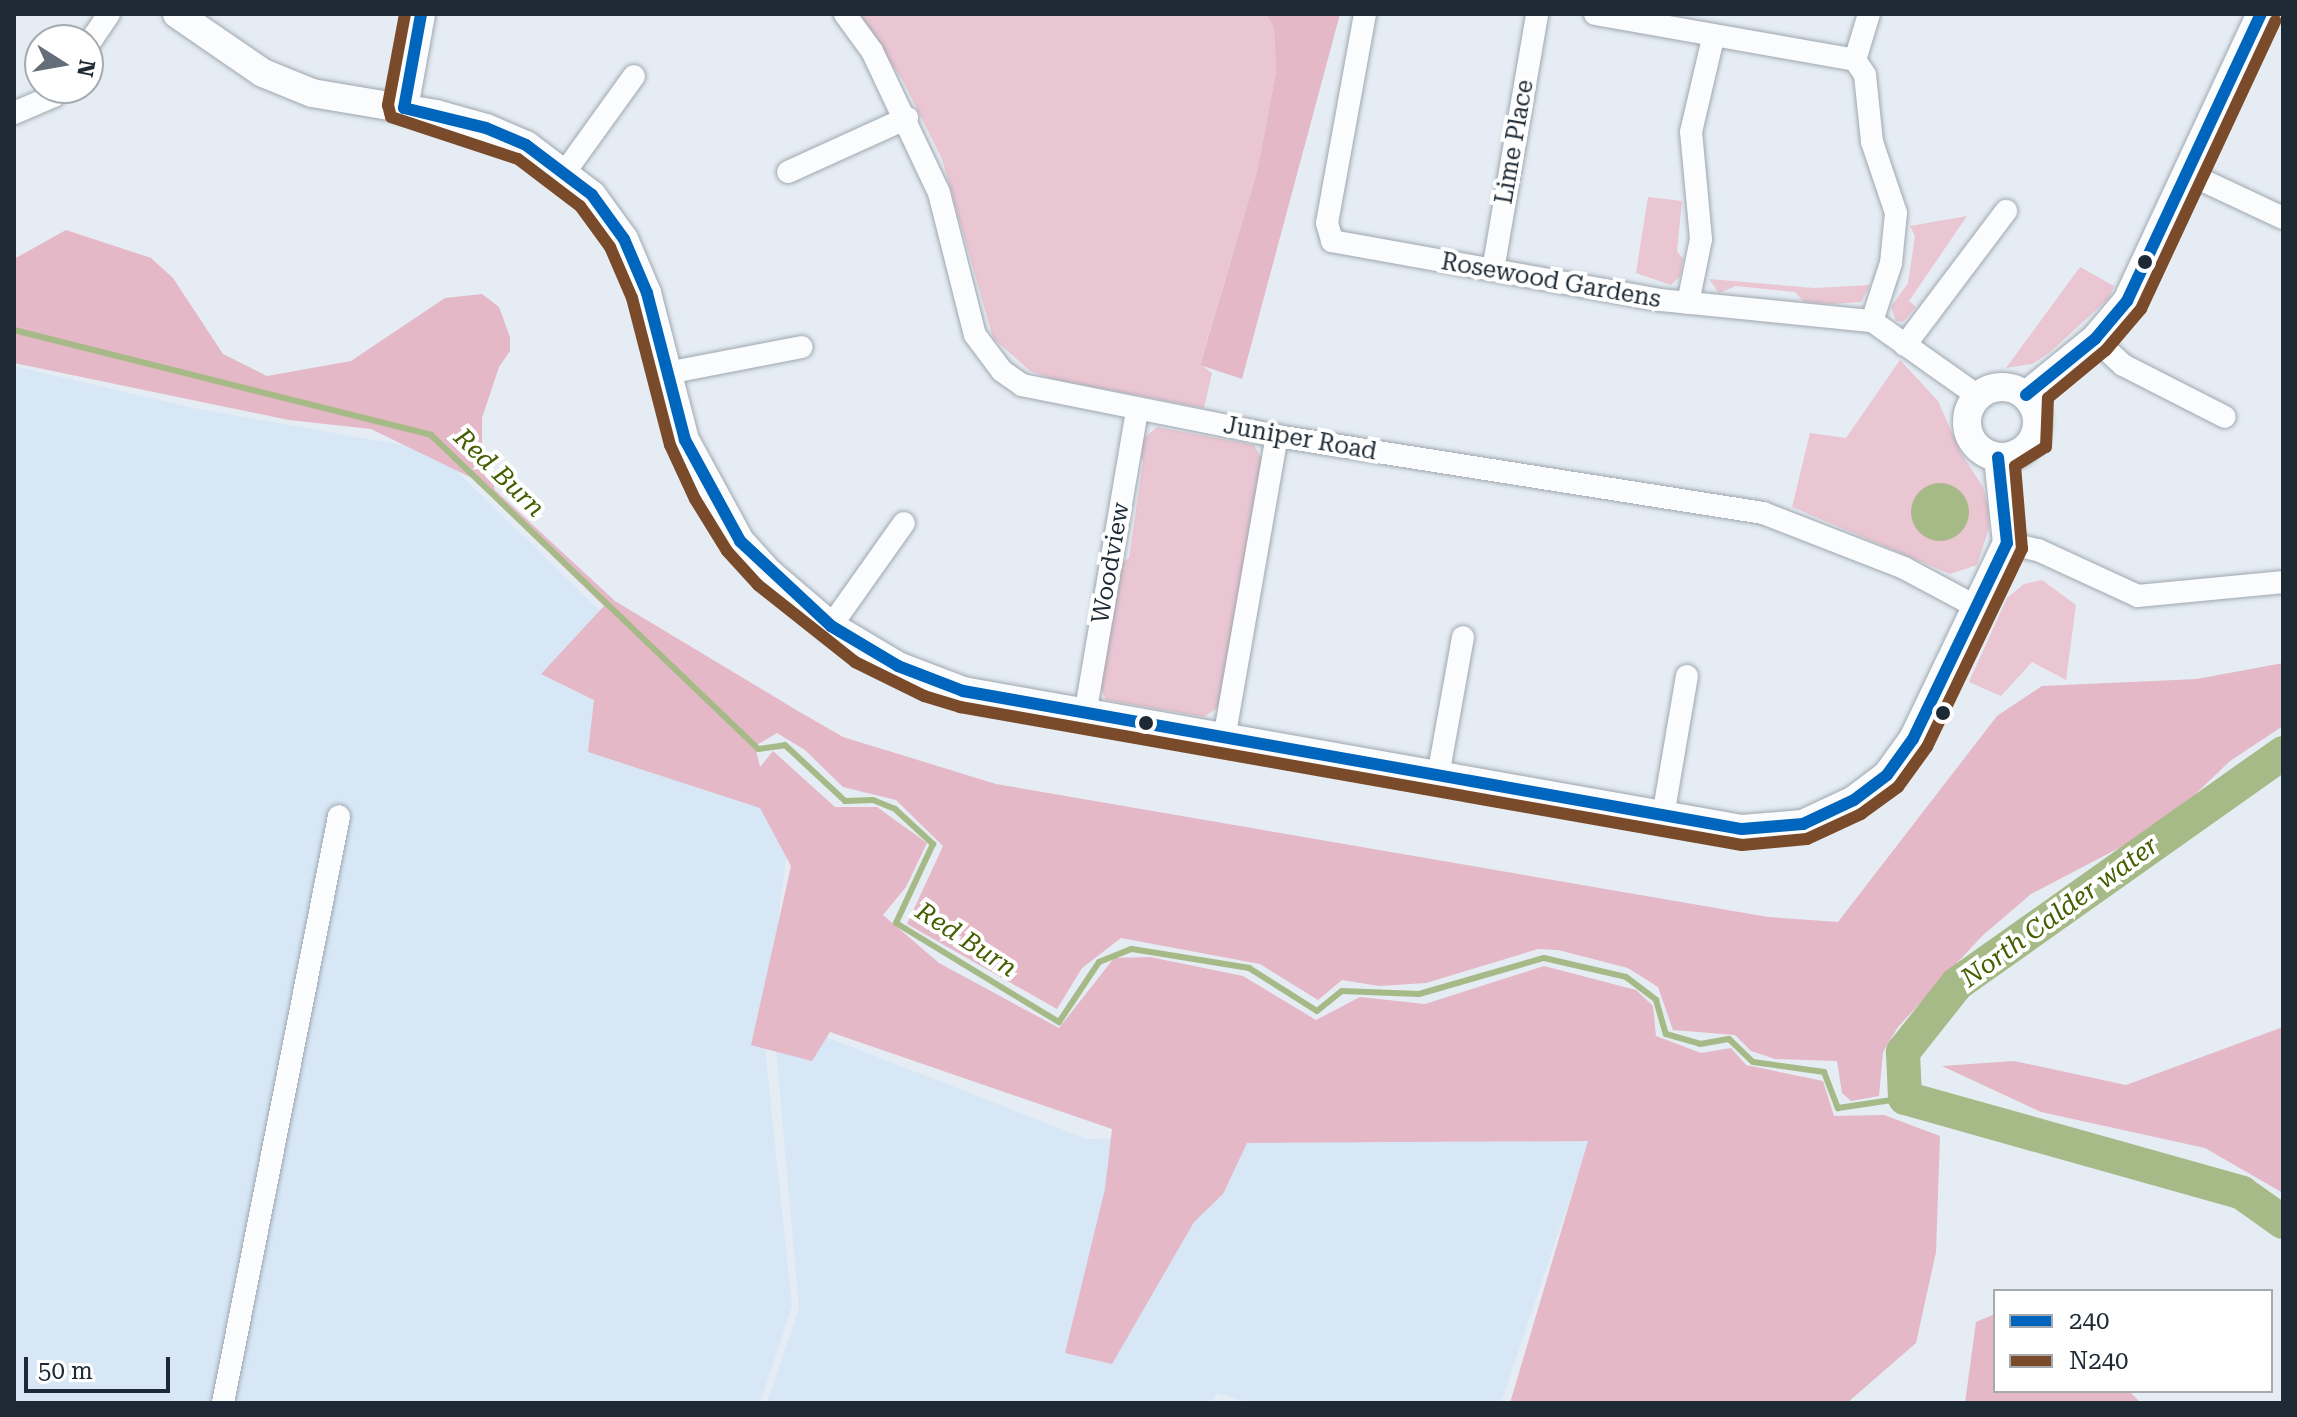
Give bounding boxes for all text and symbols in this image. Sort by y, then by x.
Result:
north arrow [24,24,104,104]
text: N [72,58,100,79]
street label: Lime Place [1490,78,1540,206]
street label: Rosewood Gardens [1439,247,1663,315]
unlabelled marker [2137,254,2153,270]
street label: Juniper Road [1221,411,1379,467]
water label: Red Burn [447,422,551,524]
street label: Woodview [1086,500,1136,626]
unlabelled marker [1935,705,1951,721]
unlabelled marker [1138,715,1154,731]
water label: North Calder water [1955,830,2165,994]
water label: Red Burn [910,896,1022,984]
legend [1993,1289,2273,1393]
text: 240 [2069,1307,2109,1335]
scale bar [28,1341,174,1391]
text: N240 [2069,1347,2129,1375]
text: 50 m [38,1357,93,1385]

